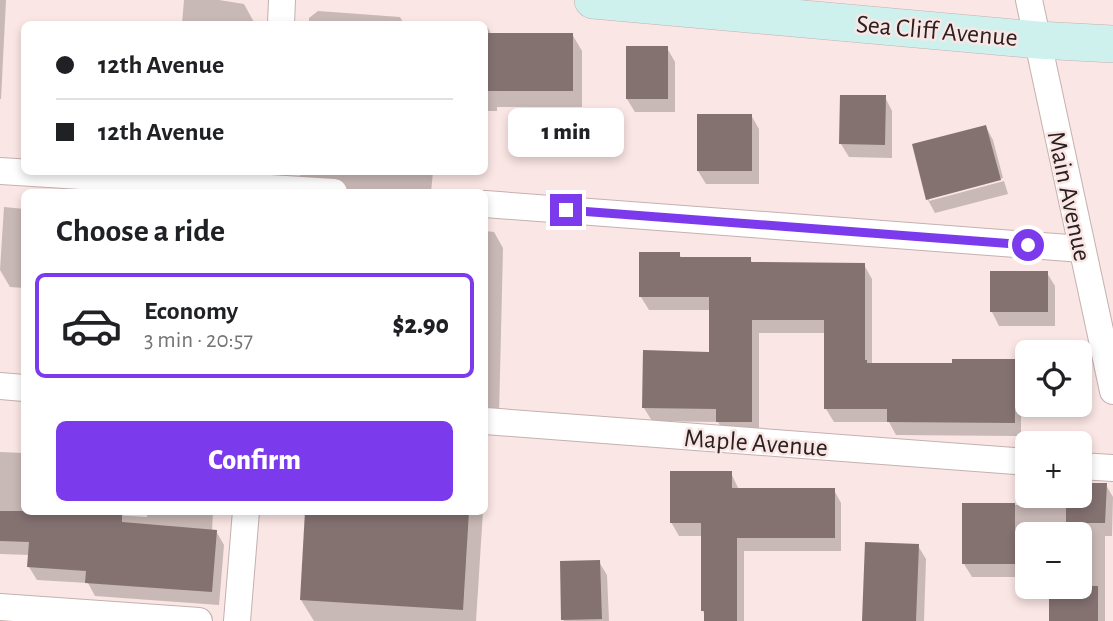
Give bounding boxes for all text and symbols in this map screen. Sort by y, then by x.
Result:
street label: Sea Cliff Avenue [855,11,1019,51]
text: 12th Avenue [98,52,224,78]
callout: 1 min [508,108,624,158]
text: 12th Avenue [98,119,224,145]
text: 1 min [542,121,590,144]
street label: Main Avenue [1043,129,1095,263]
route end [550,194,582,226]
text: Choose a ride [56,215,225,247]
route start [1012,229,1044,261]
icon: car [60,294,123,357]
text: Economy [144,298,238,324]
text: $2.90 [393,312,449,338]
text: 3 min · 20:57 [144,329,253,352]
map controls [1015,340,1092,599]
button: locate [1015,340,1092,417]
button: Confirm [56,421,453,501]
street label: Maple Avenue [683,425,829,461]
button: + [1015,431,1092,508]
button: − [1015,522,1092,599]

